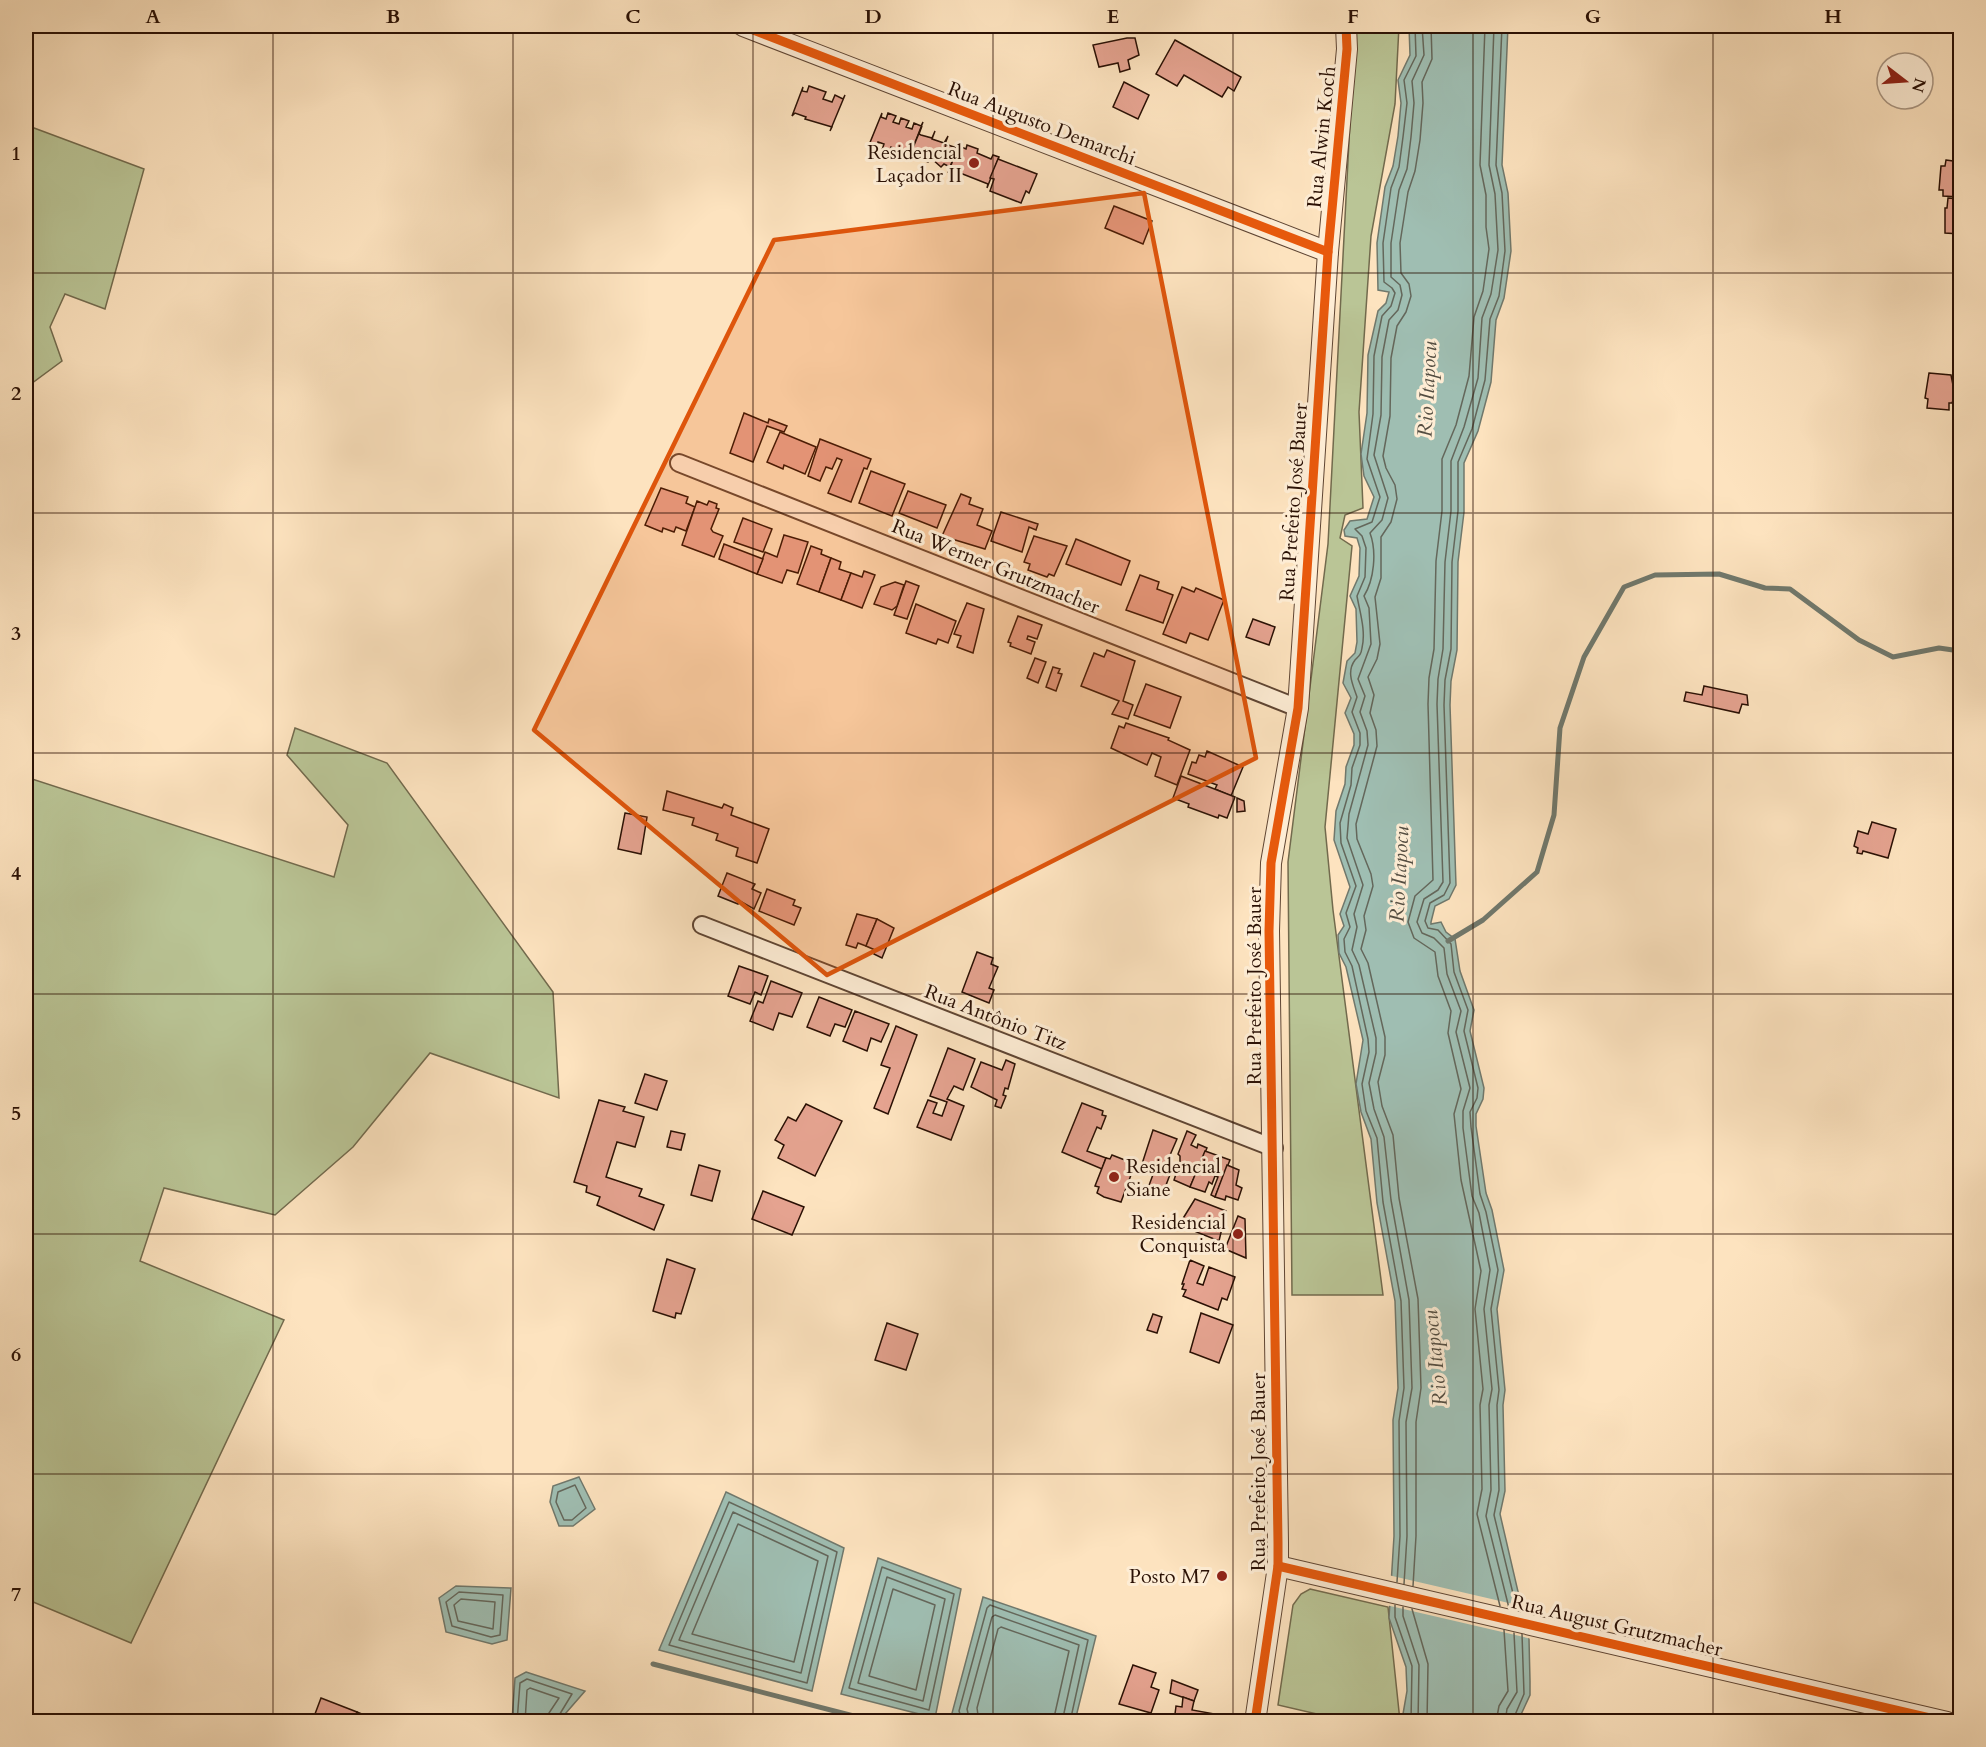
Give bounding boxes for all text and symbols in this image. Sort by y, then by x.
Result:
text: A [145,3,161,30]
text: B [386,3,400,30]
text: C [625,3,641,30]
text: D [864,3,882,30]
text: E [1107,3,1119,30]
text: F [1347,3,1359,30]
text: G [1585,3,1601,30]
text: H [1824,3,1842,30]
north arrow [1875,51,1935,111]
street label: Rua Alwin Koch [1301,65,1342,209]
street label: Rua Augusto Demarchi [944,75,1140,172]
text: N [1906,75,1931,95]
place label: Residencial Laçador II [867,139,962,189]
text: 1 [11,140,21,167]
marker: Residencial Laçador II [967,156,981,170]
water label: Rio Itapocu [1410,340,1445,438]
text: 2 [11,380,21,407]
street label: Rua Prefeito José Bauer [1273,401,1314,602]
street label: Rua Werner Grutzmacher [888,512,1104,621]
text: 3 [11,620,21,647]
water label: Rio Itapocu [1382,825,1417,923]
text: 4 [11,860,21,887]
street label: Rua Prefeito José Bauer [1241,886,1268,1085]
street label: Rua Antônio Titz [921,978,1071,1057]
text: 5 [11,1100,21,1127]
place label: Residencial Siane [1126,1153,1221,1203]
marker: Residencial Siane [1107,1170,1121,1184]
place label: Residencial Conquista [1131,1209,1226,1259]
marker: Residencial Conquista [1231,1227,1245,1241]
water label: Rio Itapocu [1416,1308,1455,1407]
text: 6 [11,1341,21,1368]
street label: Rua Prefeito José Bauer [1245,1372,1272,1571]
place label: Posto M7 [1129,1563,1210,1590]
marker: Posto M7 [1215,1569,1229,1583]
text: 7 [11,1581,21,1608]
street label: Rua August Grutzmacher [1509,1588,1726,1663]

